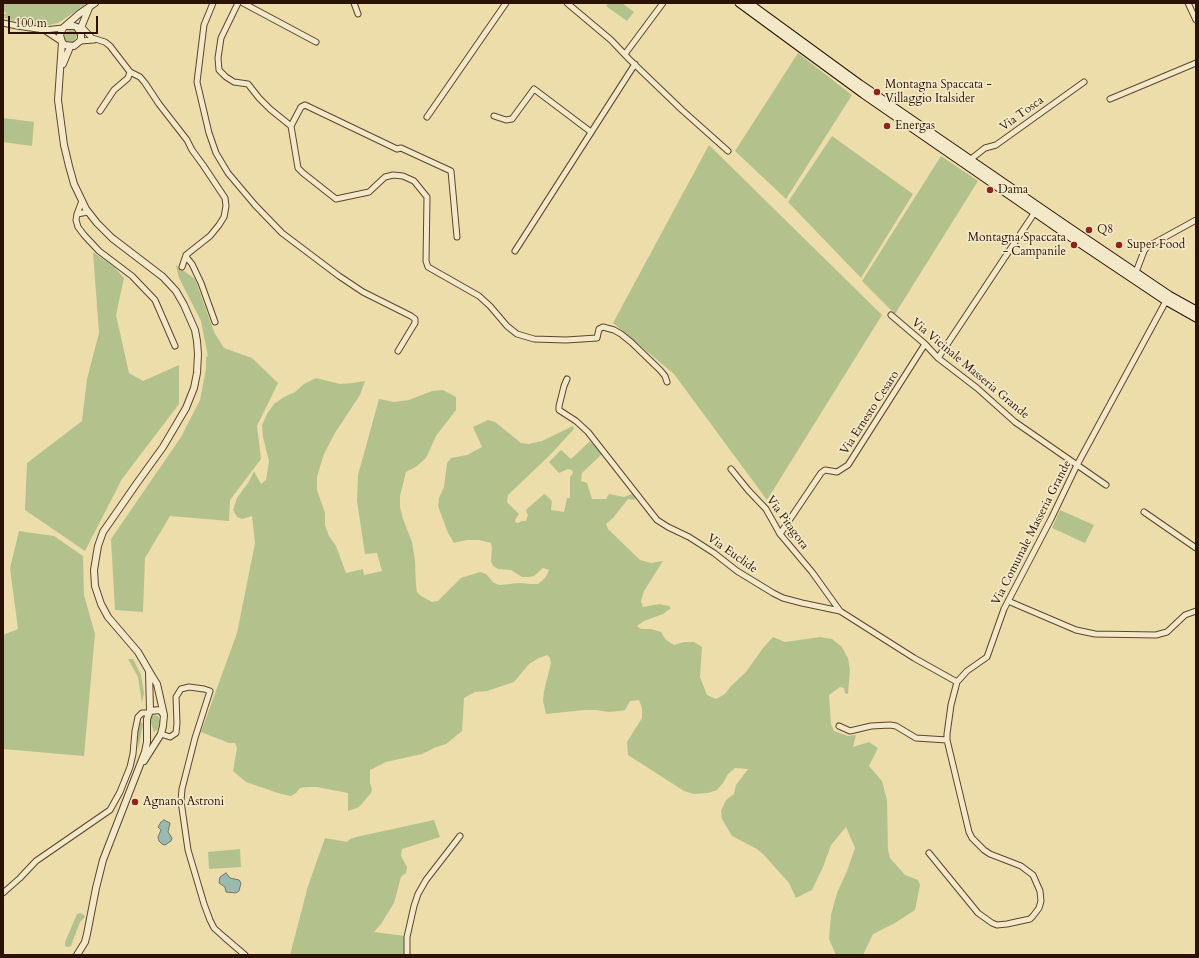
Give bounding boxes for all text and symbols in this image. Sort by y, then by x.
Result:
scale bar [10,8,100,34]
text: 100 m [15,15,47,31]
place label: Montagna Spaccata - Villaggio Italsider [885,78,992,106]
marker: Montagna Spaccata - Villaggio Italsider [872,87,882,97]
street label: Via Tosca [997,93,1047,135]
place label: Energas [895,119,935,133]
marker: Energas [882,121,892,131]
place label: Dama [998,183,1028,197]
marker: Dama [985,185,995,195]
place label: Q8 [1097,223,1114,237]
marker: Q8 [1084,225,1094,235]
place label: Montagna Spaccata - Campanile [968,231,1066,259]
place label: Super Food [1127,238,1185,252]
marker: Montagna Spaccata - Campanile [1069,240,1079,250]
marker: Super Food [1114,240,1124,250]
street label: Via Vicinale Masseria Grande [908,316,1032,422]
street label: Via Ernesto Cesaro [838,368,902,458]
street label: Via Comunale Masseria Grande [989,458,1075,608]
street label: Via Pitagora [763,493,811,553]
street label: Via Euclide [704,531,760,577]
place label: Agnano Astroni [143,795,224,809]
marker: Agnano Astroni [130,797,140,807]

